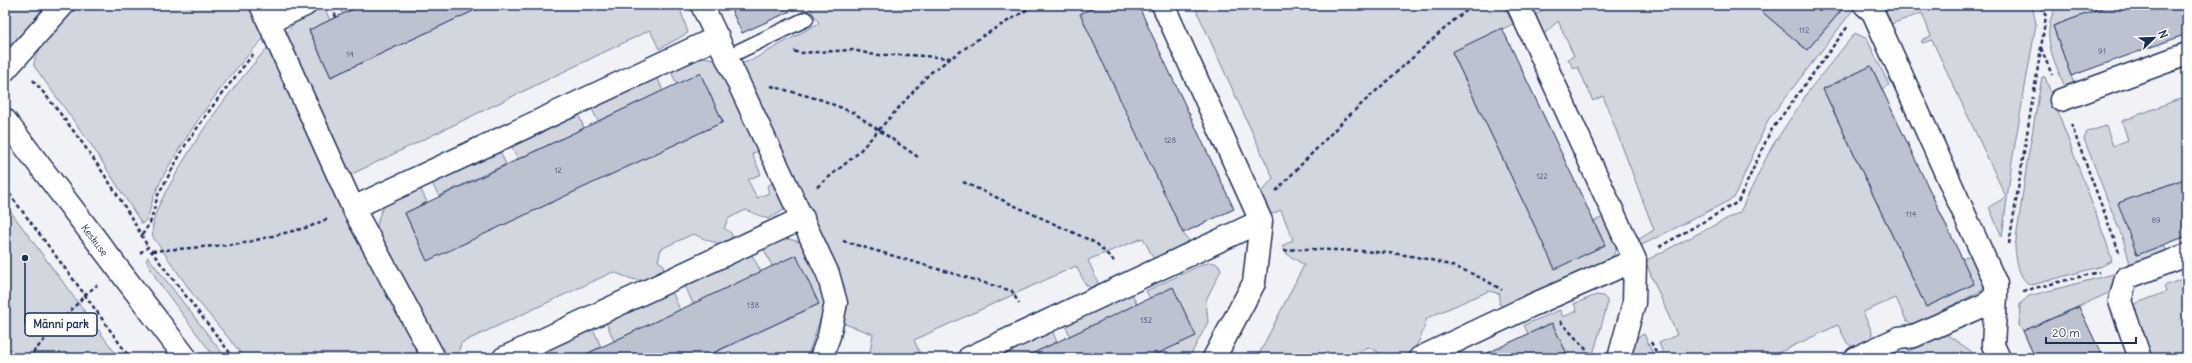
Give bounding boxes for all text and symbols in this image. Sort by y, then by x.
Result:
north arrow [2134,18,2174,58]
house number: 112 [1799,25,1810,35]
text: N [2155,28,2171,40]
house number: 91 [2098,46,2106,56]
house number: 14 [346,49,354,59]
house number: 128 [1164,135,1176,145]
house number: 12 [554,165,562,175]
house number: 122 [1536,171,1549,181]
house number: 114 [1906,209,1917,219]
house number: 89 [2151,215,2161,225]
street label: Keskuse [78,222,111,259]
house number: 138 [747,300,760,310]
callout: Männi park [25,313,97,336]
house number: 132 [1140,315,1153,325]
text: Männi park [33,317,89,332]
scale bar [2046,319,2136,345]
text: 20 m [2052,325,2080,340]

